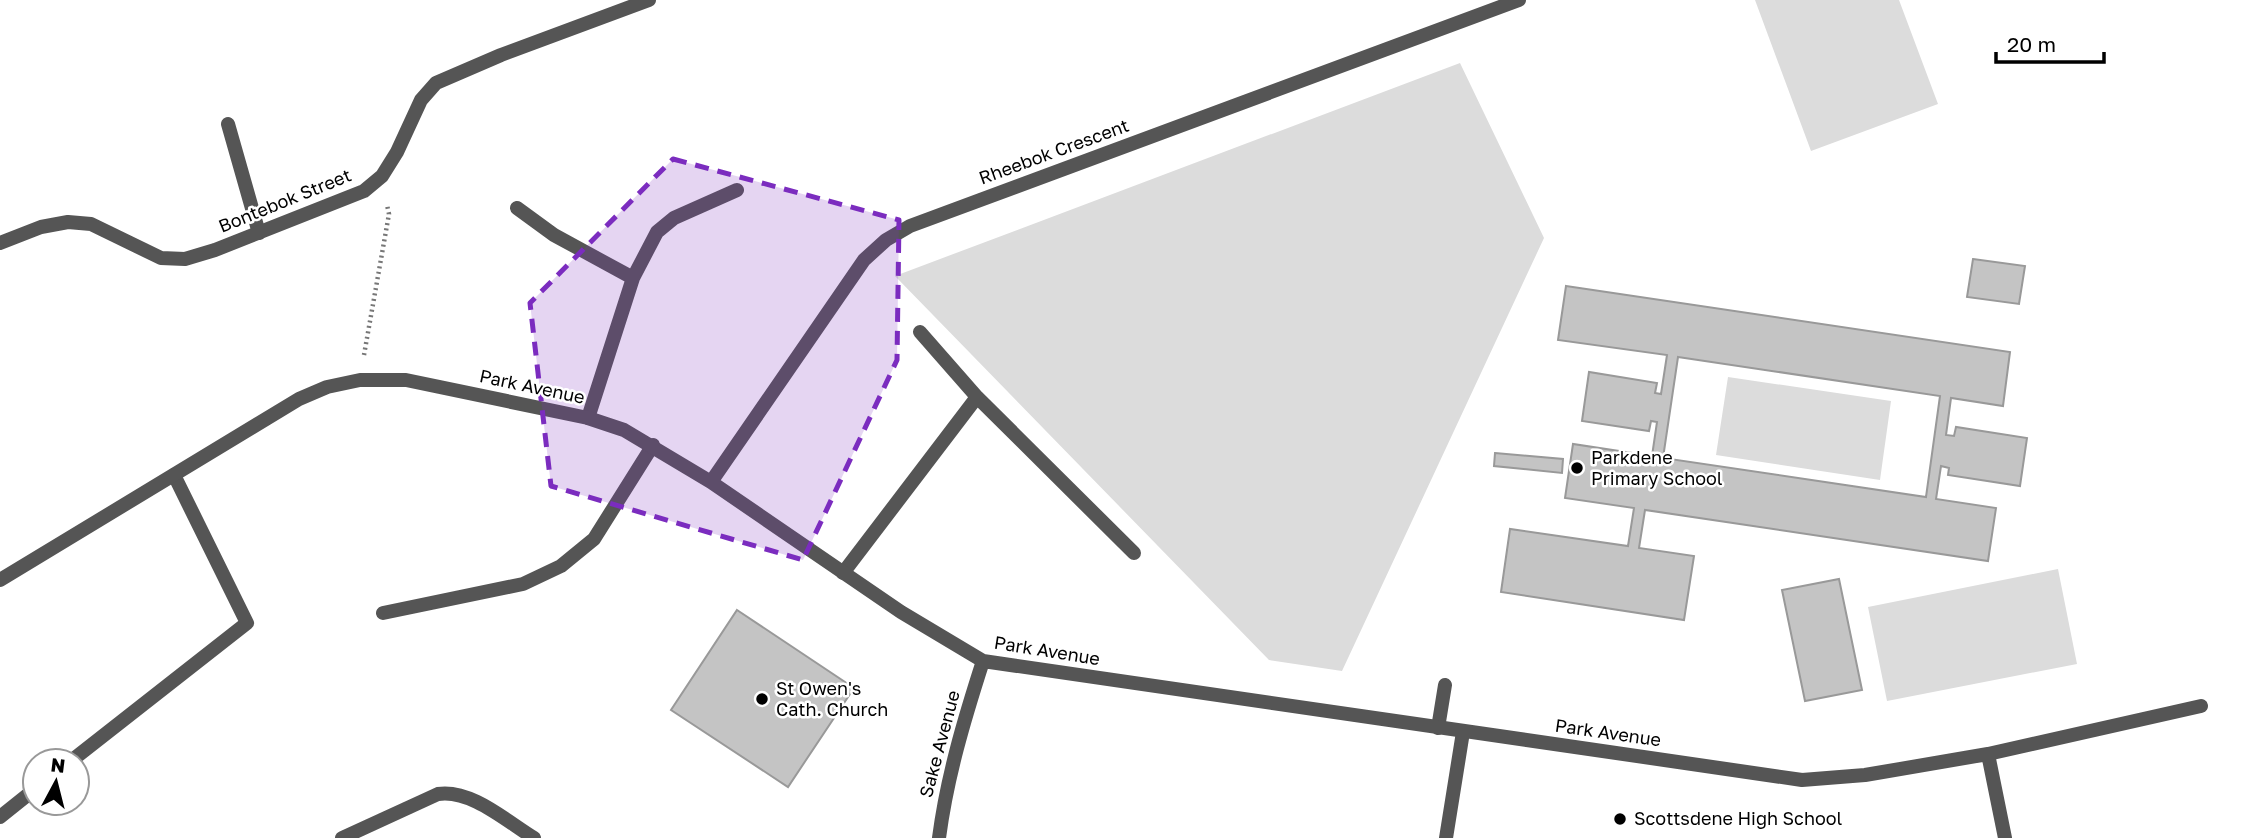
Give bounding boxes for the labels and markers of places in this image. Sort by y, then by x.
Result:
place label: Parkdene Primary School [1591,446,1723,489]
marker: Parkdene Primary School [1569,460,1585,476]
place label: St Owen's Cath. Church [776,677,888,720]
marker: St Owen's Cath. Church [754,691,770,707]
place label: Scottsdene High School [1634,807,1843,829]
marker: Scottsdene High School [1612,811,1628,827]

